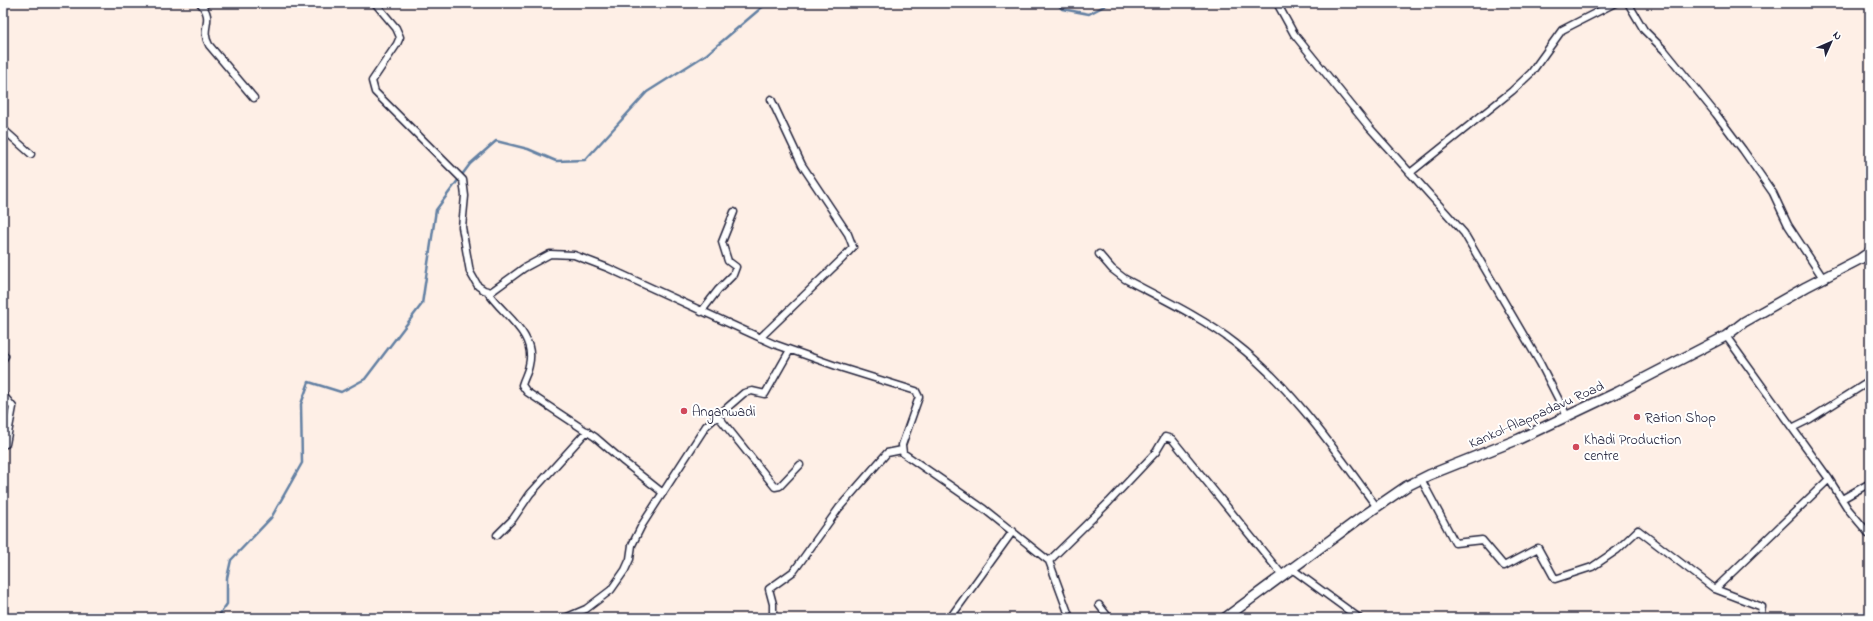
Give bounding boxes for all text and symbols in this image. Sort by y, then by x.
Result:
north arrow [1811,22,1851,62]
text: N [1829,27,1846,44]
street label: Kankol-Alappadavu Road [1466,376,1608,455]
place label: Anganwadi [692,402,755,424]
marker: Anganwadi [679,406,689,416]
place label: Ration Shop [1645,408,1716,429]
marker: Ration Shop [1632,412,1642,422]
place label: Khadi Production centre [1584,430,1681,467]
marker: Khadi Production centre [1571,442,1581,452]

